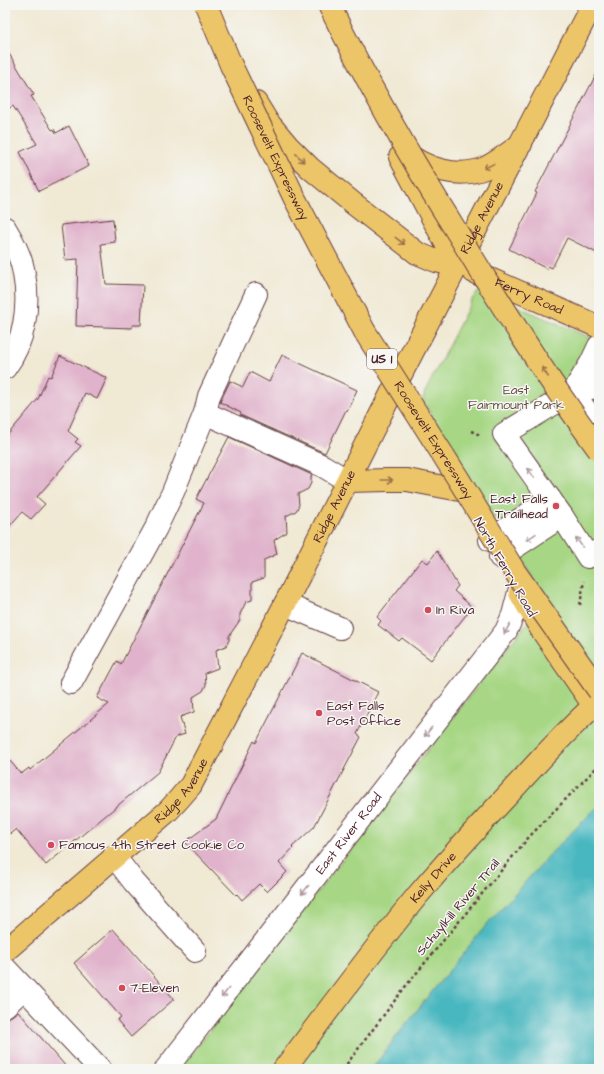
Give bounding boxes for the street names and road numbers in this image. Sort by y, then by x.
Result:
street label: Roosevelt Expressway [238,92,314,224]
street label: Ridge Avenue [456,179,508,257]
street label: Ferry Road [492,273,566,319]
road number: US 1 [367,349,397,369]
street label: Roosevelt Expressway [390,378,478,503]
street label: Ridge Avenue [308,467,360,546]
street label: North Ferry Road [468,514,541,621]
street label: Ridge Avenue [150,755,212,828]
street label: East River Road [311,789,386,878]
street label: Kelly Drive [406,848,461,907]
street label: Schuylkill River Trail [412,855,505,960]

